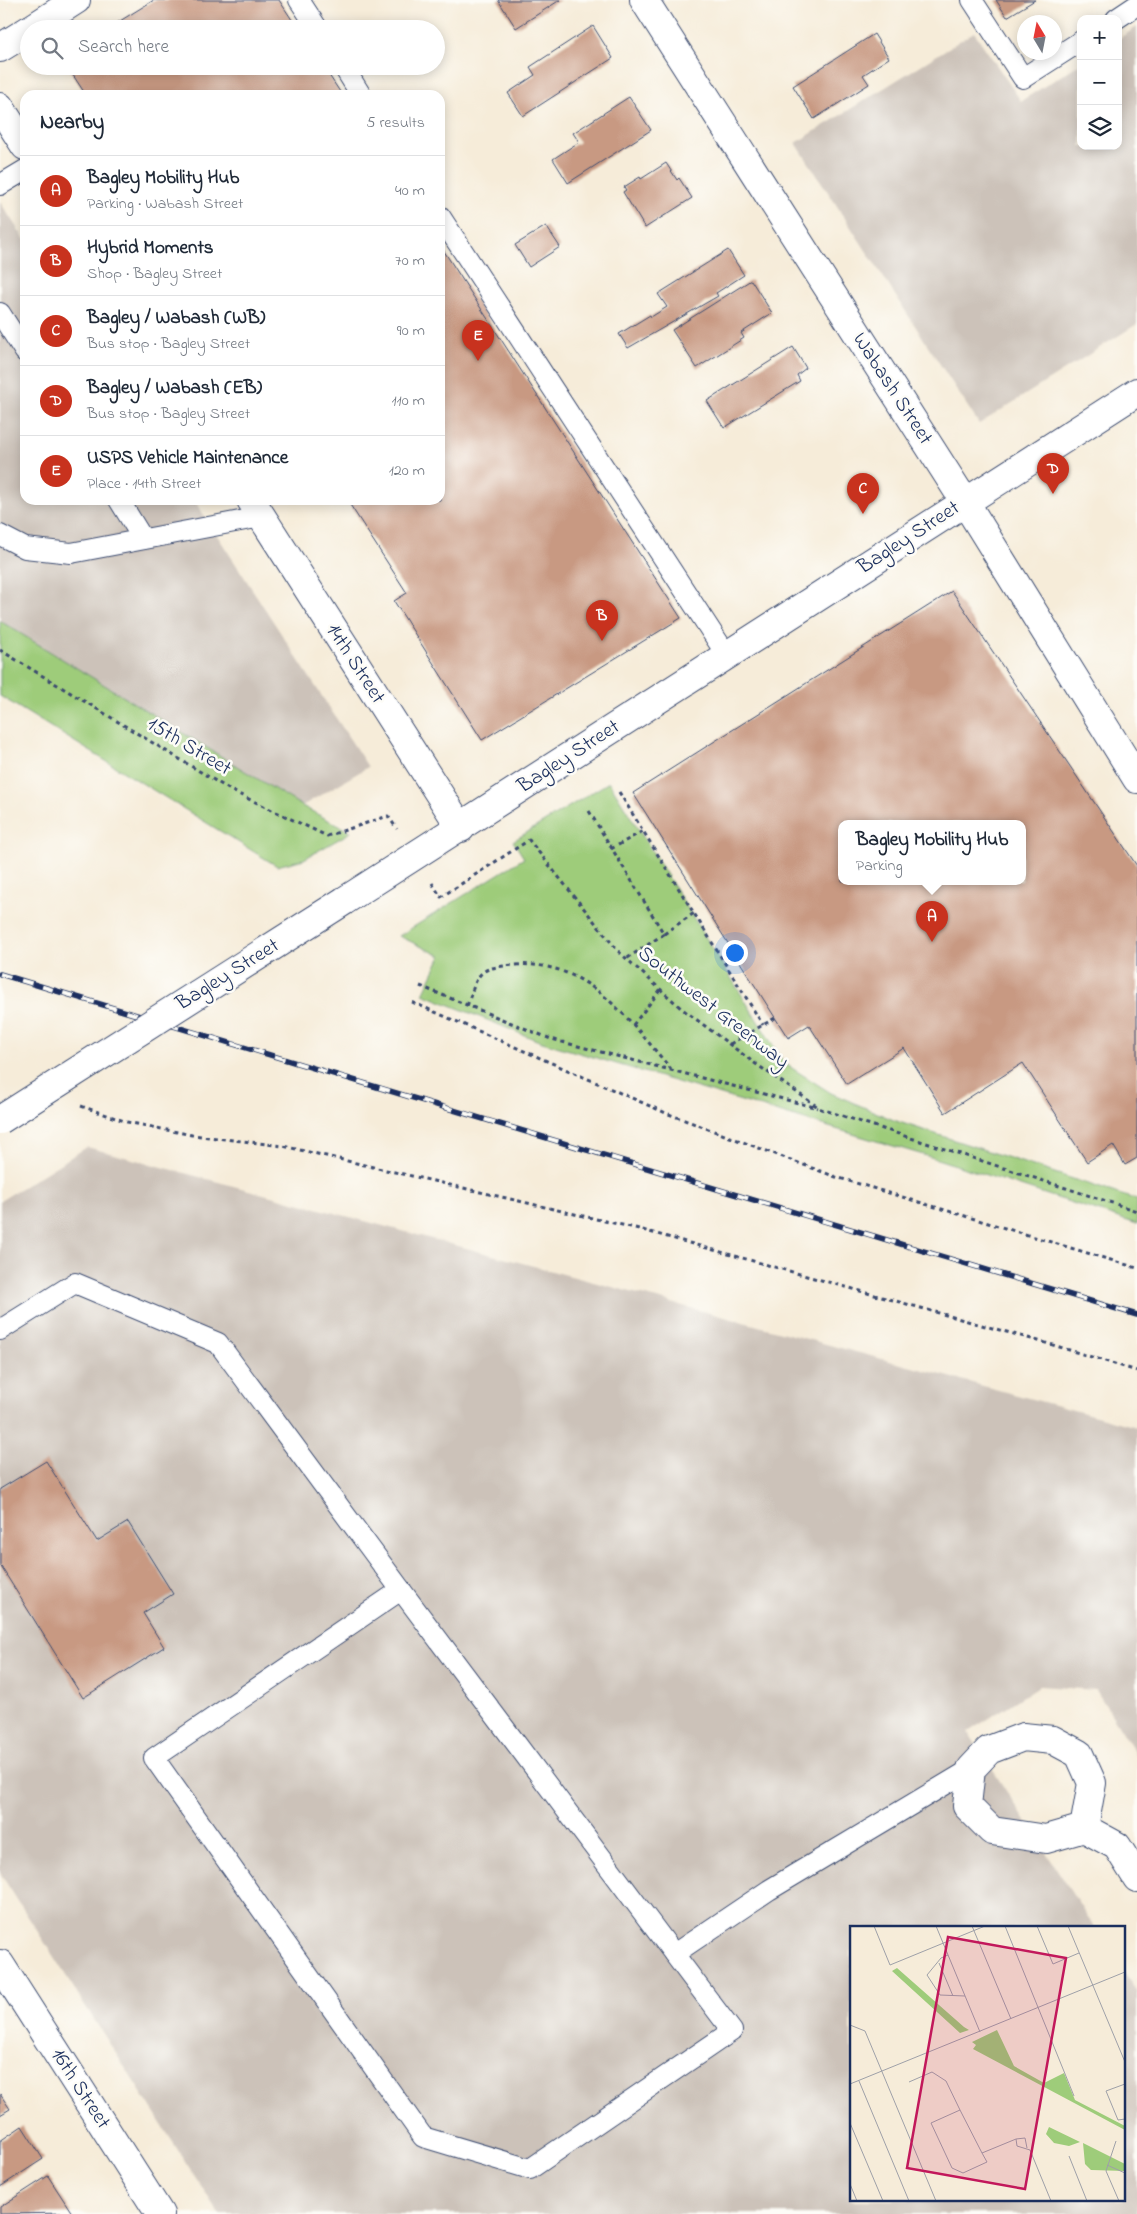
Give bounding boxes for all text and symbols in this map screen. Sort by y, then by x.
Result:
north arrow [1017,15,1062,60]
map controls [1077,15,1122,150]
button: + [1077,15,1122,60]
search box [20,20,445,75]
icon: search [38,34,66,62]
text: Search here [78,34,169,61]
button: − [1077,60,1122,105]
button: layers [1077,105,1122,150]
text: Nearby [40,108,104,138]
text: 5 results [366,111,425,135]
text: Bagley Mobility Hub [87,165,239,192]
text: A [51,179,61,203]
text: 40 m [395,179,425,203]
text: Parking · Wabash Street [87,192,243,216]
text: Hybrid Moments [87,235,213,262]
text: B [51,249,61,273]
text: 70 m [395,249,425,273]
text: Shop · Bagley Street [87,262,222,286]
text: Bagley / Wabash (WB) [87,305,265,332]
text: C [52,319,60,343]
text: 90 m [397,319,425,343]
pin: E [462,320,494,361]
street label: Wabash Street [844,327,940,451]
text: Bus stop · Bagley Street [87,332,250,356]
text: Bagley / Wabash (EB) [87,375,262,402]
text: D [50,389,62,413]
text: 110 m [391,389,425,413]
text: Bus stop · Bagley Street [87,402,250,426]
text: USPS Vehicle Maintenance [87,445,288,472]
pin: D [1037,453,1069,494]
text: E [51,459,61,483]
text: 120 m [389,459,425,483]
text: Place · 14th Street [87,472,201,496]
pin: C [847,473,879,514]
street label: Bagley Street [851,494,967,585]
pin: B [586,600,618,641]
street label: 14th Street [318,618,392,710]
street label: 15th Street [141,710,237,784]
street label: Bagley Street [511,713,627,804]
popup [838,820,1026,885]
text: Bagley Mobility Hub [856,827,1008,854]
text: Parking [856,854,903,878]
pin: A [916,901,948,942]
street label: Bagley Street [170,931,287,1021]
street label: Southwest Greenway [630,939,795,1078]
your location [722,940,748,966]
inset map [850,1926,1124,2202]
street label: 16th Street [43,2043,117,2135]

